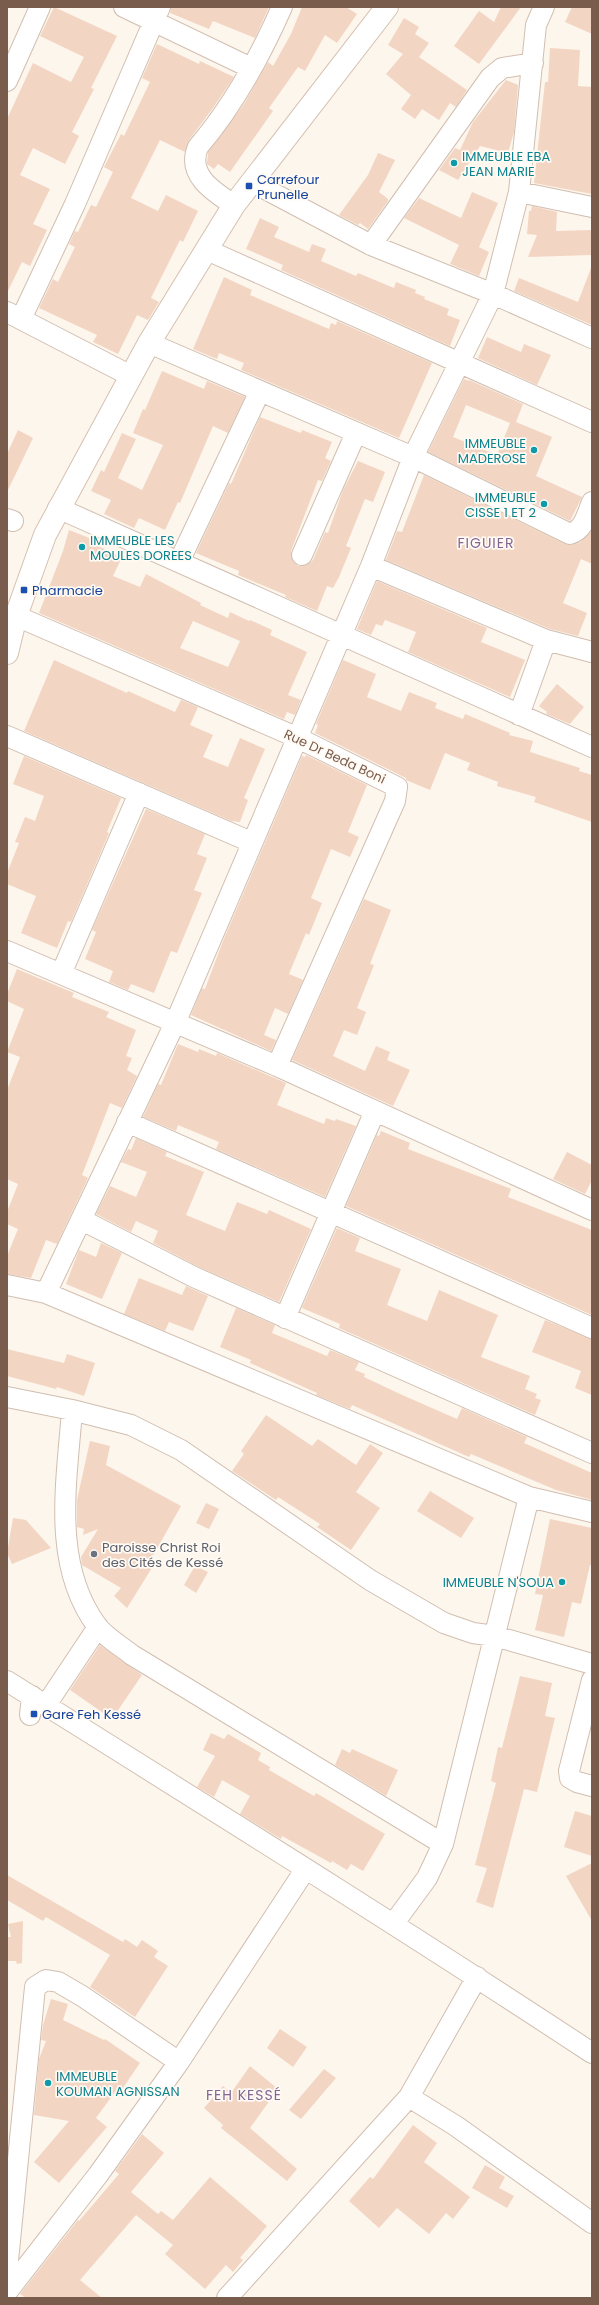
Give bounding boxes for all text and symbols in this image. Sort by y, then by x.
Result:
place label: IMMEUBLE EBA JEAN MARIE [462,147,550,181]
marker: IMMEUBLE EBA JEAN MARIE [449,158,459,168]
place label: Carrefour Prunelle [257,170,319,204]
marker: Carrefour Prunelle [244,181,254,191]
place label: IMMEUBLE MADEROSE [458,434,526,468]
marker: IMMEUBLE MADEROSE [529,445,539,455]
place label: IMMEUBLE CISSE 1 ET 2 [465,488,536,522]
marker: IMMEUBLE CISSE 1 ET 2 [539,499,549,509]
place label: IMMEUBLE LES MOULES DOREES [90,531,192,565]
district label: FIGUIER [458,533,514,553]
marker: IMMEUBLE LES MOULES DOREES [77,542,87,552]
place label: Pharmacie [32,581,103,600]
marker: Pharmacie [19,585,29,595]
street label: Rue Dr Beda Boni [281,725,389,788]
place label: Paroisse Christ Roi des Cités de Kessé [102,1538,223,1572]
marker: Paroisse Christ Roi des Cités de Kessé [89,1549,99,1559]
place label: IMMEUBLE N'SOUA [443,1573,554,1592]
marker: IMMEUBLE N'SOUA [557,1577,567,1587]
place label: Gare Feh Kessé [42,1705,141,1724]
marker: Gare Feh Kessé [29,1709,39,1719]
place label: IMMEUBLE KOUMAN AGNISSAN [56,2067,180,2101]
marker: IMMEUBLE KOUMAN AGNISSAN [43,2078,53,2088]
district label: FEH KESSÉ [206,2085,282,2105]

